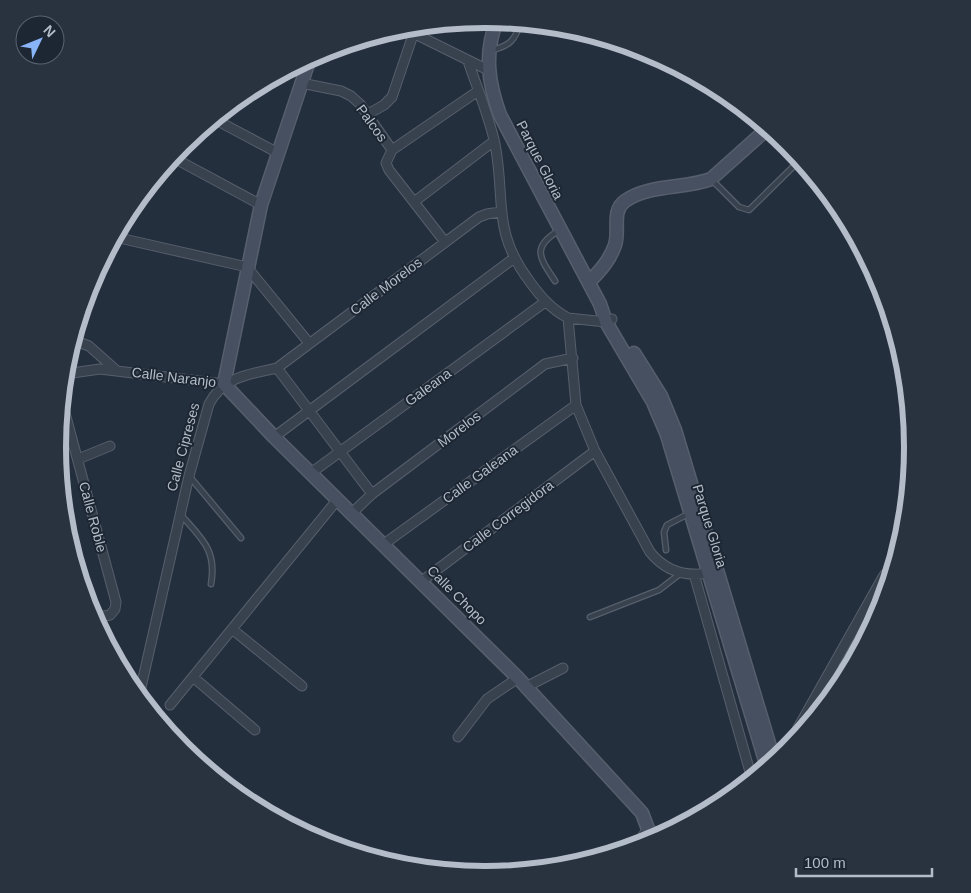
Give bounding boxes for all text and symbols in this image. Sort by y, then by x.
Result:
north arrow [15,15,65,65]
text: N [40,22,59,40]
street label: Palcos [353,101,391,145]
street label: Parque Gloria [513,118,567,202]
street label: Calle Morelos [347,254,425,318]
street label: Calle Naranjo [131,364,217,390]
street label: Galeana [402,365,454,409]
street label: Calle Cipreses [163,401,203,493]
street label: Morelos [434,408,484,450]
street label: Calle Galeana [439,441,521,507]
street label: Calle Corregidora [459,476,557,555]
street label: Calle Roble [76,480,110,554]
street label: Parque Gloria [690,482,730,570]
street label: Calle Chopo [424,562,490,628]
scale bar [796,846,932,878]
text: 100 m [804,854,846,871]

